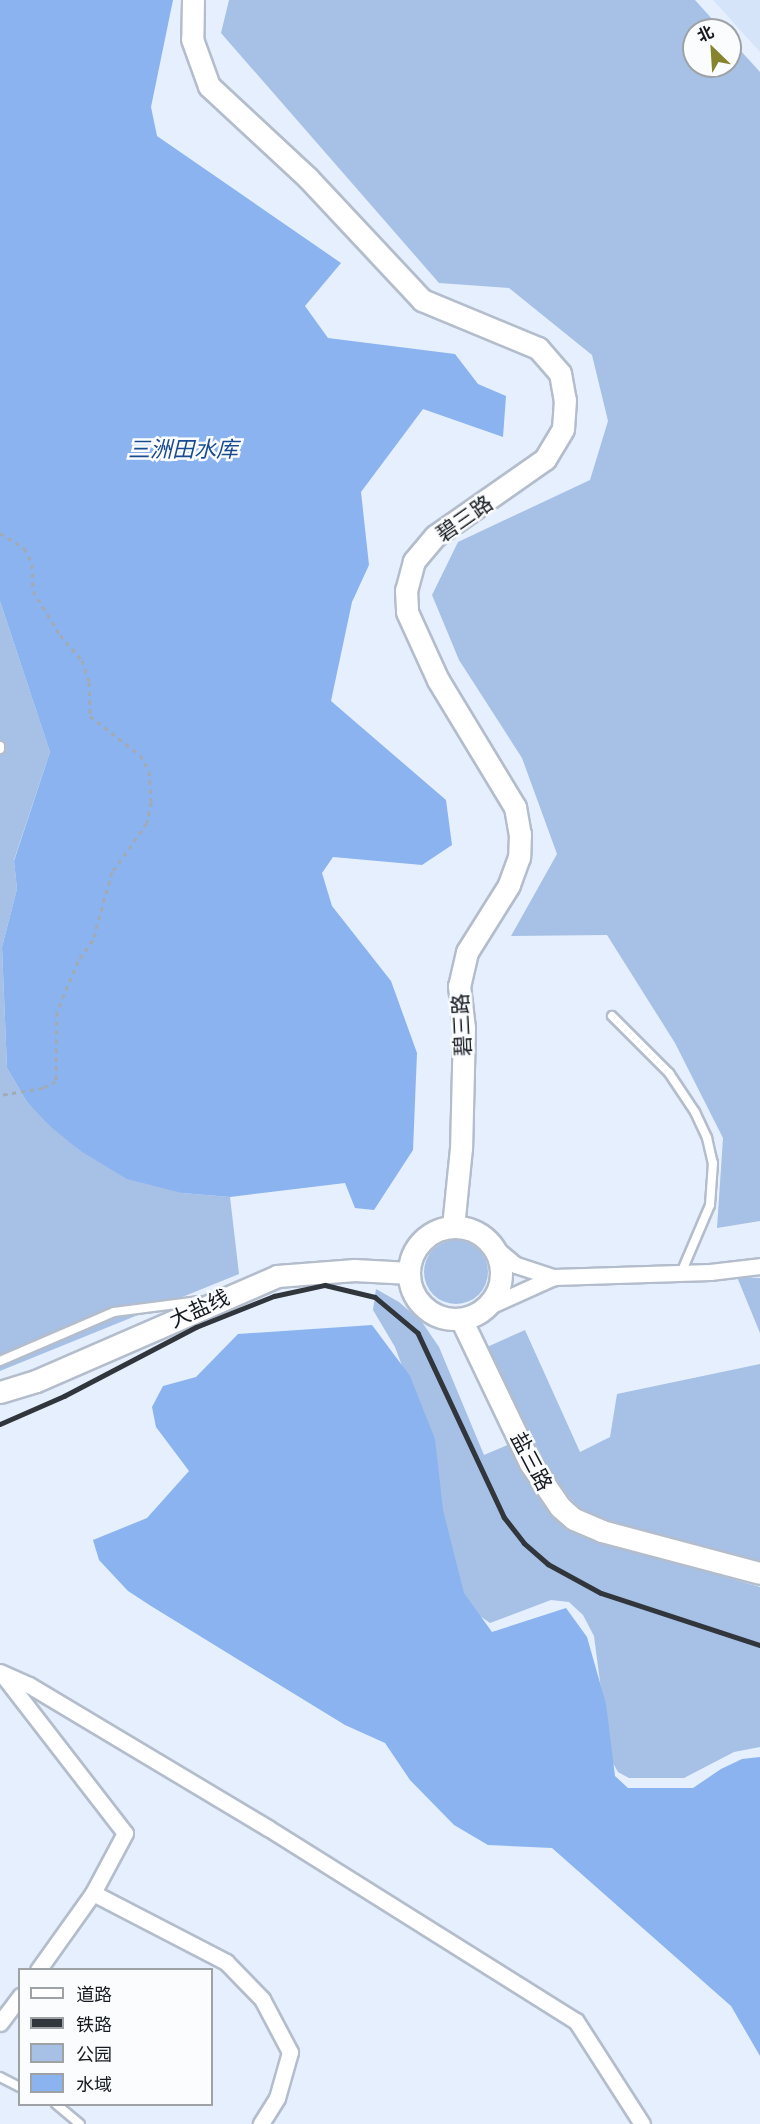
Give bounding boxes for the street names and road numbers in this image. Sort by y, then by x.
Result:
street label: 碧三路 [431,490,497,546]
street label: 碧三路 [447,993,475,1057]
street label: 大盐线 [165,1284,233,1332]
street label: 盐三路 [506,1427,558,1495]

